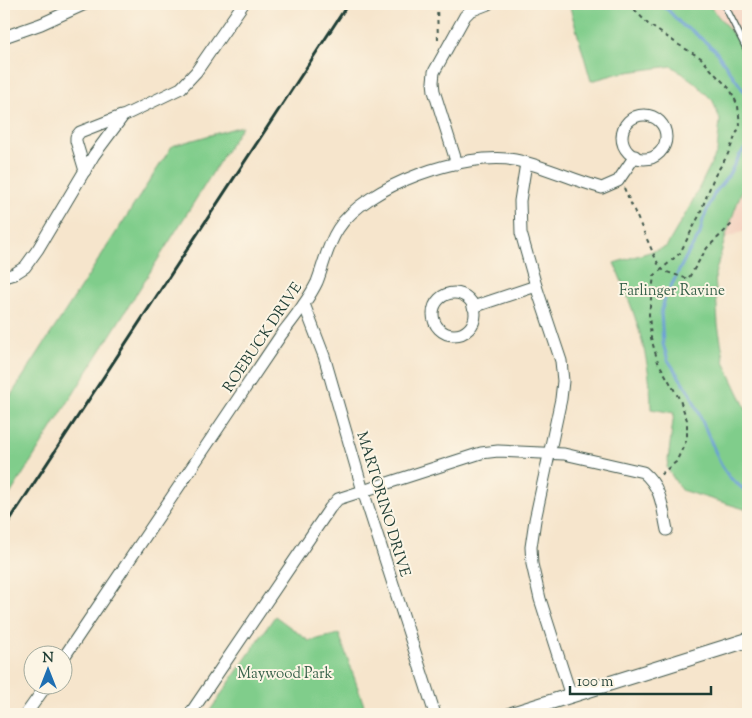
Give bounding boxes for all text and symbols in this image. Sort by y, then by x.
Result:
street label: ROEBUCK DRIVE [219,279,308,397]
park label: Farlinger Ravine [619,281,725,302]
street label: MARTORINO DRIVE [350,429,415,580]
north arrow [22,646,72,696]
text: N [42,649,54,669]
scale bar [570,663,711,695]
park label: Maywood Park [237,664,333,685]
text: 100 m [577,672,614,693]

